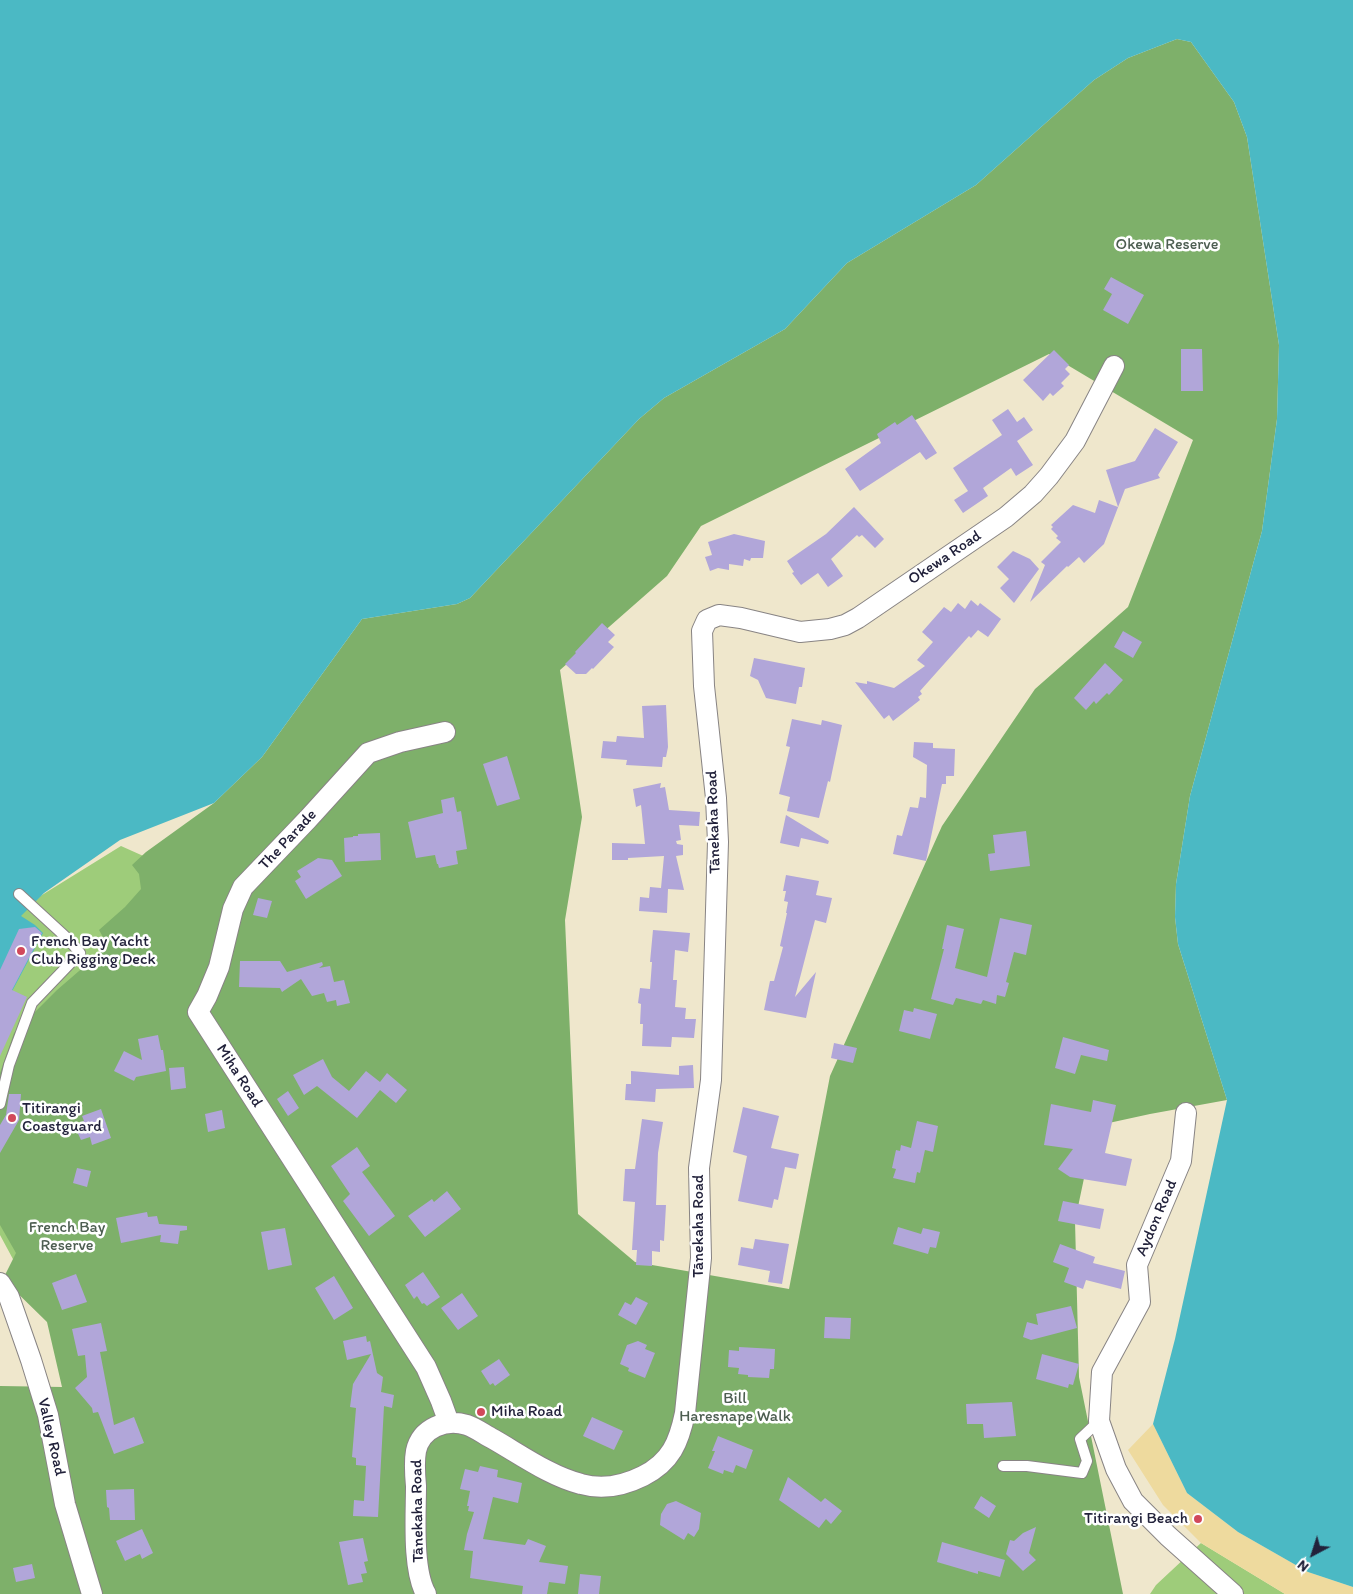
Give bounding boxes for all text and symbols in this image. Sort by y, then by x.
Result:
park label: Okewa Reserve [1116,235,1218,255]
street label: Okewa Road [905,527,985,589]
street label: Tānekaha Road [703,770,725,874]
street label: The Parade [255,806,321,874]
place label: French Bay Yacht Club Rigging Deck [31,932,156,970]
marker: French Bay Yacht Club Rigging Deck [15,945,27,957]
street label: Miha Road [212,1041,266,1111]
place label: Titirangi Coastguard [22,1099,102,1137]
marker: Titirangi Coastguard [6,1112,18,1124]
street label: Tānekaha Road [689,1174,709,1278]
street label: Aydon Road [1132,1177,1182,1259]
park label: French Bay Reserve [29,1218,105,1256]
park label: Bill Haresnape Walk [679,1389,791,1427]
street label: Valley Road [33,1396,69,1478]
place label: Miha Road [491,1402,562,1422]
marker: Miha Road [475,1406,487,1418]
street label: Tānekaha Road [407,1459,429,1563]
place label: Titirangi Beach [1084,1509,1188,1529]
marker: Titirangi Beach [1192,1513,1204,1525]
north arrow [1288,1529,1338,1579]
text: N [1294,1556,1312,1575]

